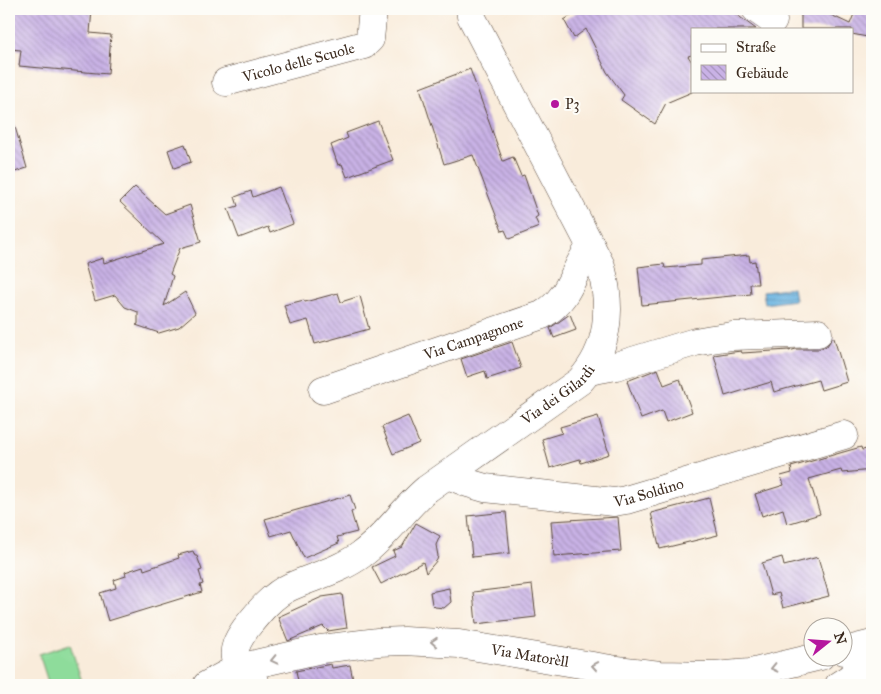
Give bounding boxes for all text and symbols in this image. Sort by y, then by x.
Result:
legend [691,28,854,92]
text: Straße [736,38,776,56]
street label: Vicolo delle Scuole [239,39,357,87]
text: Gebäude [736,64,789,82]
place label: P3 [565,95,580,113]
marker: P3 [549,98,561,110]
street label: Via Campagnone [420,313,526,364]
street label: Via dei Gilardi [517,362,599,429]
street label: Via Soldino [612,474,686,511]
north arrow [804,616,854,666]
text: N [830,630,850,647]
one-way arrow [430,637,438,648]
street label: Via Matorèll [489,640,571,671]
one-way arrow [269,654,278,665]
one-way arrow [591,662,599,672]
one-way arrow [769,662,778,673]

